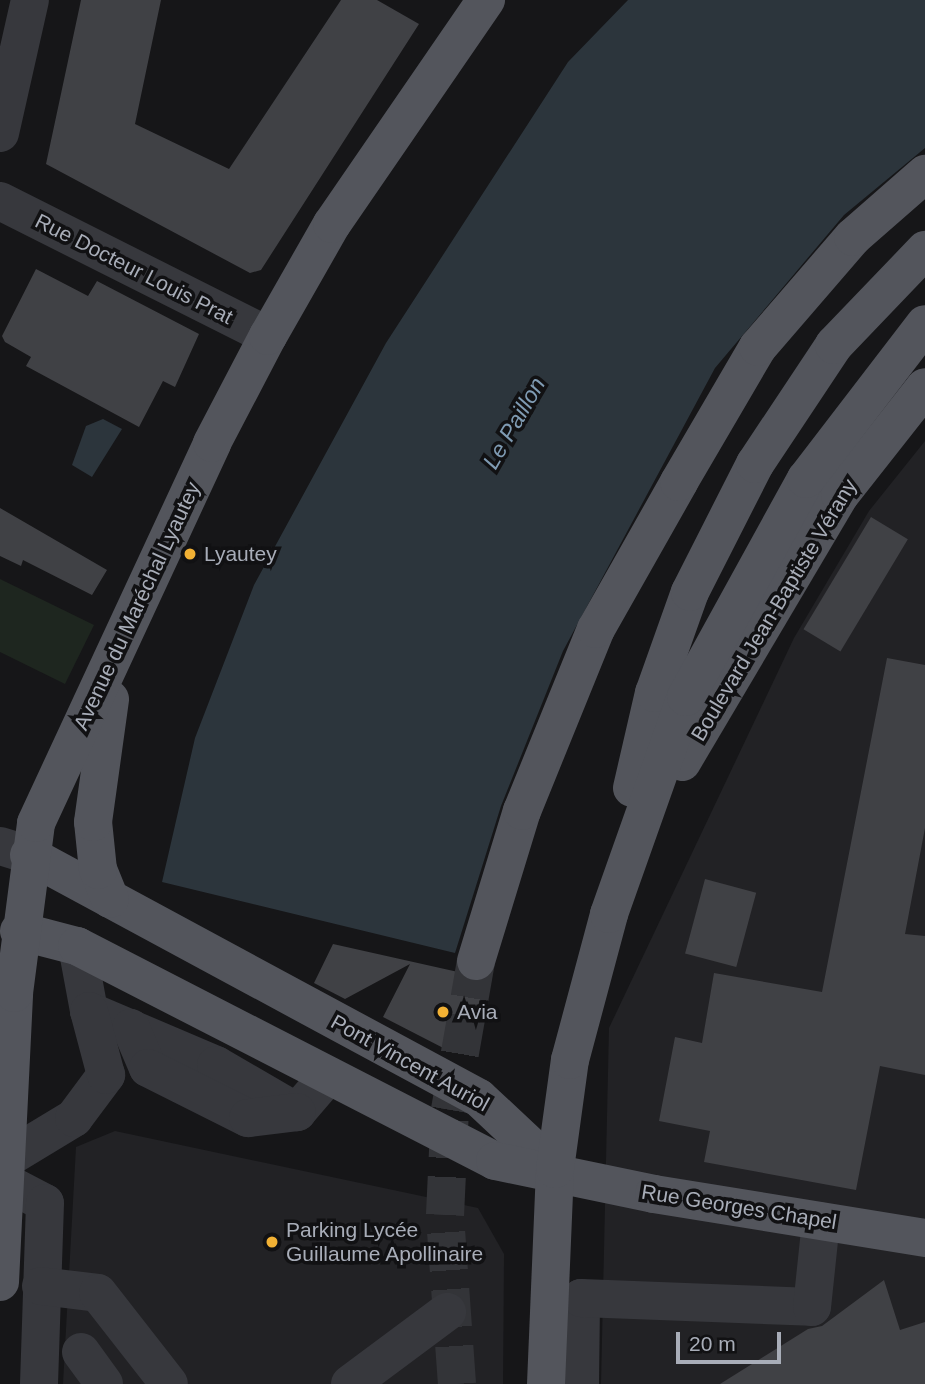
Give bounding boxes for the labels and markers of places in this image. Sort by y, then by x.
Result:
place label: Lyautey [204,541,277,567]
marker: Lyautey [182,546,198,562]
place label: Avia [457,999,497,1025]
marker: Avia [435,1004,451,1020]
place label: Parking Lycée Guillaume Apollinaire [286,1217,484,1267]
marker: Parking Lycée Guillaume Apollinaire [264,1234,280,1250]

